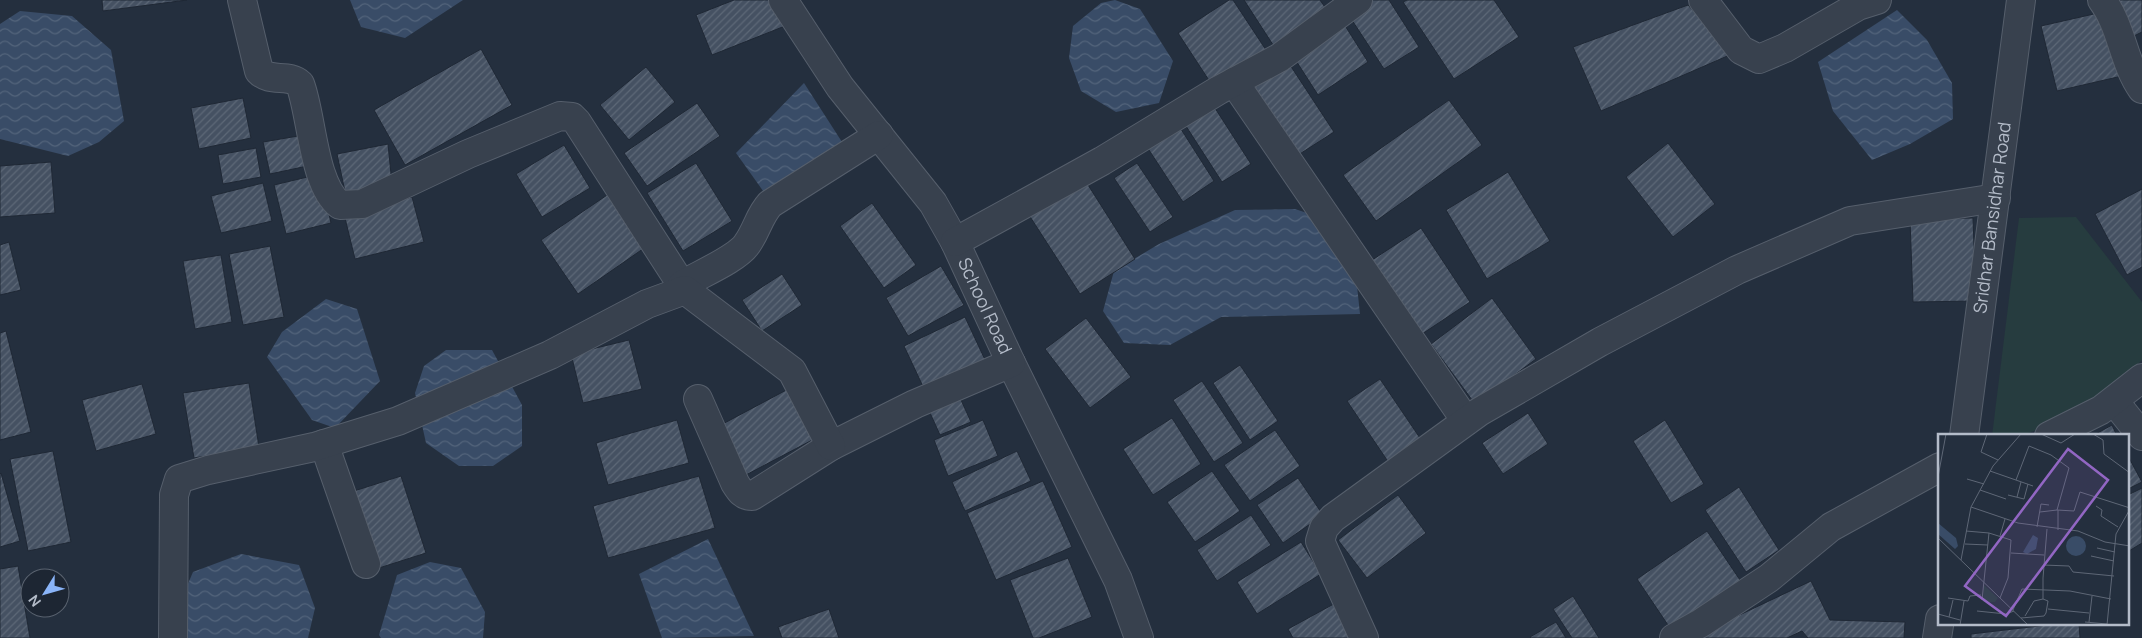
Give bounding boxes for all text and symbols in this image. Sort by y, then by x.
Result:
street label: Sridhar Bansidhar Road [1967,121,2016,315]
street label: School Road [953,254,1018,358]
inset map [1938,434,2130,626]
north arrow [20,568,70,618]
text: N [24,591,45,611]

